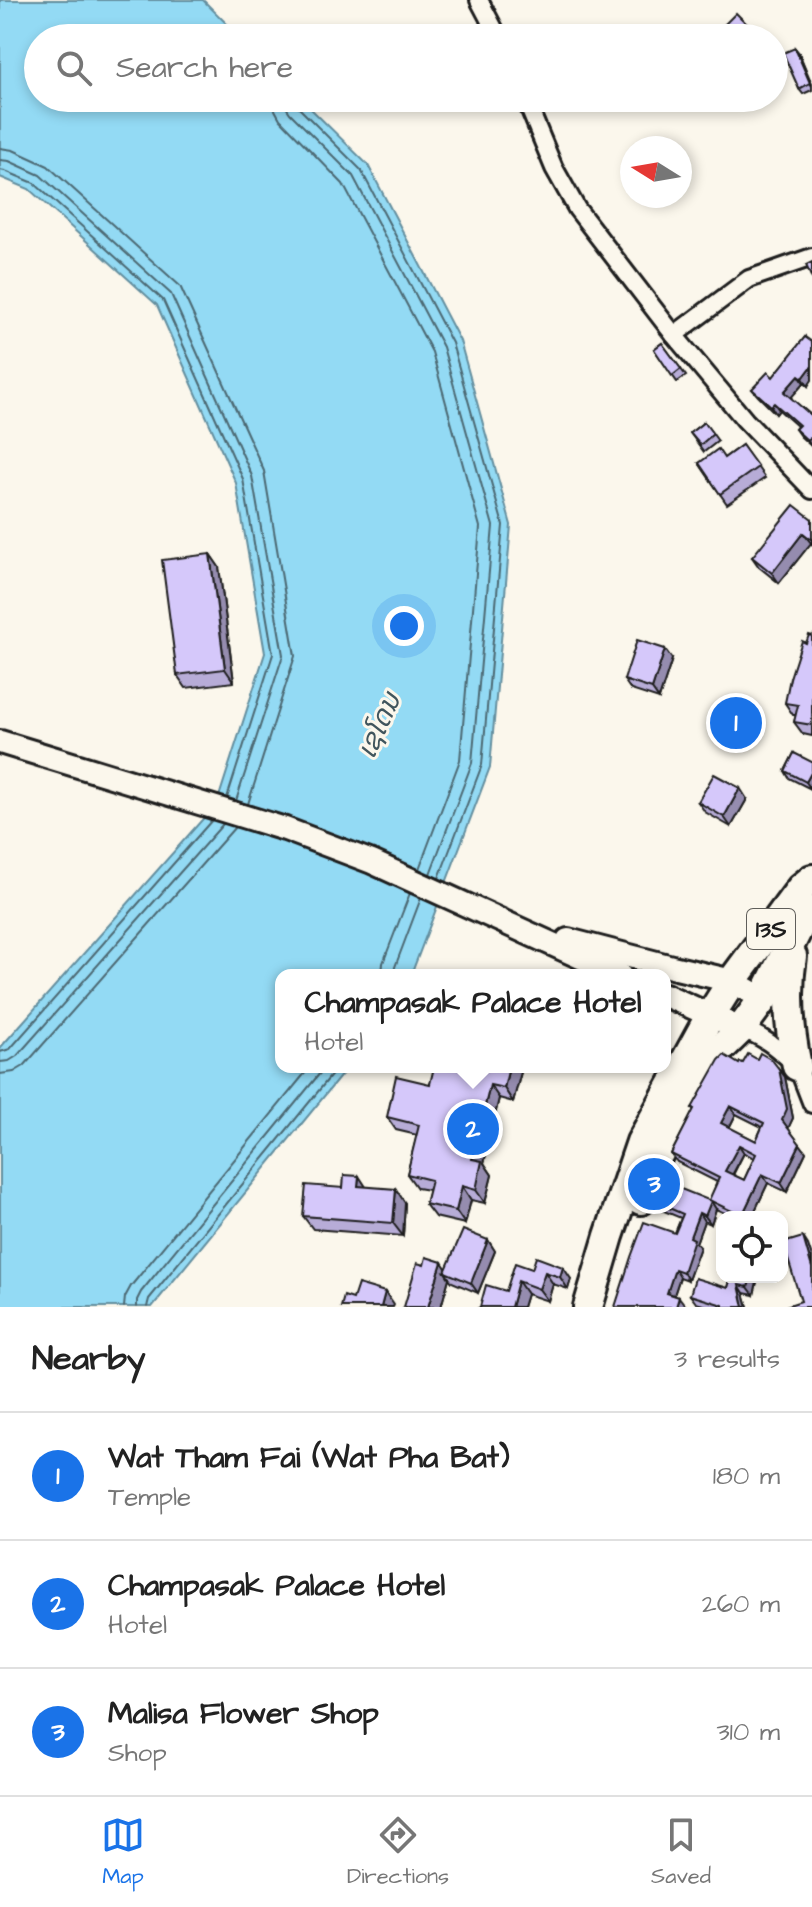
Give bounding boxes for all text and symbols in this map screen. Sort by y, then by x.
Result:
search box [24,24,788,112]
icon: search [52,46,96,90]
text: Search here [116,47,293,89]
north arrow [620,136,692,208]
your location [384,606,424,646]
water label: ເຊໂດນ [348,685,412,765]
pin: 1 [710,693,762,753]
road number: 13S [747,909,795,949]
popup [275,969,671,1073]
text: Champasak Palace Hotel [304,982,642,1024]
text: Hotel [304,1024,363,1060]
pin: 2 [447,1099,499,1159]
pin: 3 [628,1154,680,1214]
map controls [716,1211,788,1283]
button: locate [716,1211,788,1283]
text: Nearby [32,1335,146,1383]
text: 3 results [674,1341,780,1377]
text: Wat Tham Fai (Wat Pha Bat) [108,1437,509,1479]
text: 1 [56,1458,60,1494]
text: 180 m [713,1458,780,1494]
text: Temple [108,1479,191,1515]
text: Champasak Palace Hotel [108,1565,445,1607]
text: 2 [51,1586,65,1622]
text: 260 m [702,1586,780,1622]
text: Hotel [108,1607,167,1643]
text: Malisa Flower Shop [108,1693,379,1735]
text: 3 [51,1714,65,1750]
text: 310 m [716,1714,780,1750]
text: Shop [108,1735,167,1771]
tab: Map [101,1813,145,1892]
tab: Directions [347,1813,449,1892]
tab: Saved [651,1813,711,1892]

